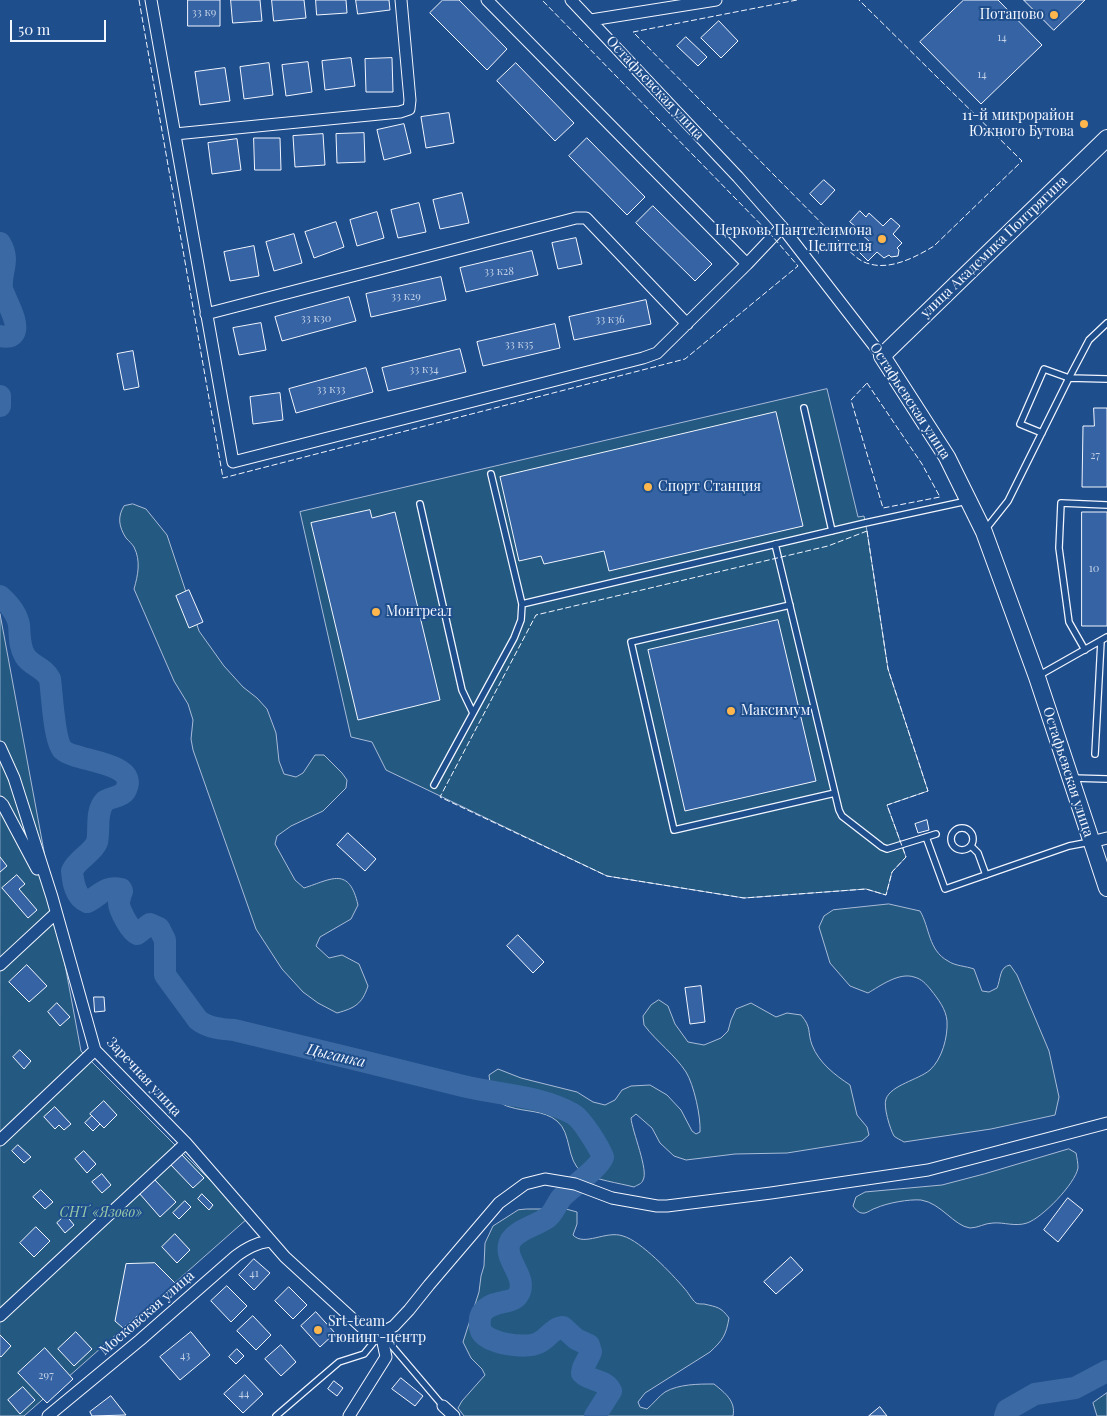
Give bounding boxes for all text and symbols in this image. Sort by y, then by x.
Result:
house number: 33 к9 [192,6,216,20]
place label: Потапово [980,7,1044,23]
marker: Потапово [1048,9,1060,21]
scale bar [12,10,109,42]
text: 50 m [18,19,50,39]
house number: 14 [997,31,1007,45]
street label: Остафьевская улица [603,33,707,143]
house number: 14 [977,68,987,82]
place label: 11-й микрорайон Южного Бутова [962,108,1074,140]
marker: 11-й микрорайон Южного Бутова [1078,118,1090,130]
street label: улица Академика Понтрягина [917,172,1071,322]
place label: Церковь Пантелеимона Целителя [715,223,872,256]
marker: Церковь Пантелеимона Целителя [876,233,888,245]
house number: 33 к28 [484,265,514,279]
house number: 33 к29 [391,290,421,304]
house number: 33 к30 [301,312,331,326]
house number: 33 к36 [595,313,625,327]
house number: 33 к35 [505,338,533,352]
street label: Остафьевская улица [866,340,954,462]
house number: 33 к34 [409,363,439,377]
house number: 33 к33 [317,383,345,397]
house number: 27 [1090,449,1100,463]
place label: Спорт Станция [658,479,761,495]
marker: Спорт Станция [642,481,654,493]
house number: 10 [1089,562,1099,576]
place label: Монтреал [386,604,452,620]
marker: Монтреал [370,606,382,618]
place label: Максимум [741,703,810,719]
marker: Максимум [725,705,737,717]
street label: Остафьевская улица [1039,705,1097,839]
street label: Заречная улица [103,1034,185,1120]
water label: Цыганка [305,1040,367,1072]
park label: СНТ «Язово» [60,1205,142,1221]
street label: Московская улица [96,1267,198,1359]
house number: 41 [249,1267,259,1281]
place label: Srt-team тюнинг-центр [328,1314,426,1346]
marker: Srt-team тюнинг-центр [312,1324,324,1336]
house number: 43 [180,1349,190,1363]
house number: 297 [38,1369,54,1383]
house number: 44 [239,1387,249,1401]

